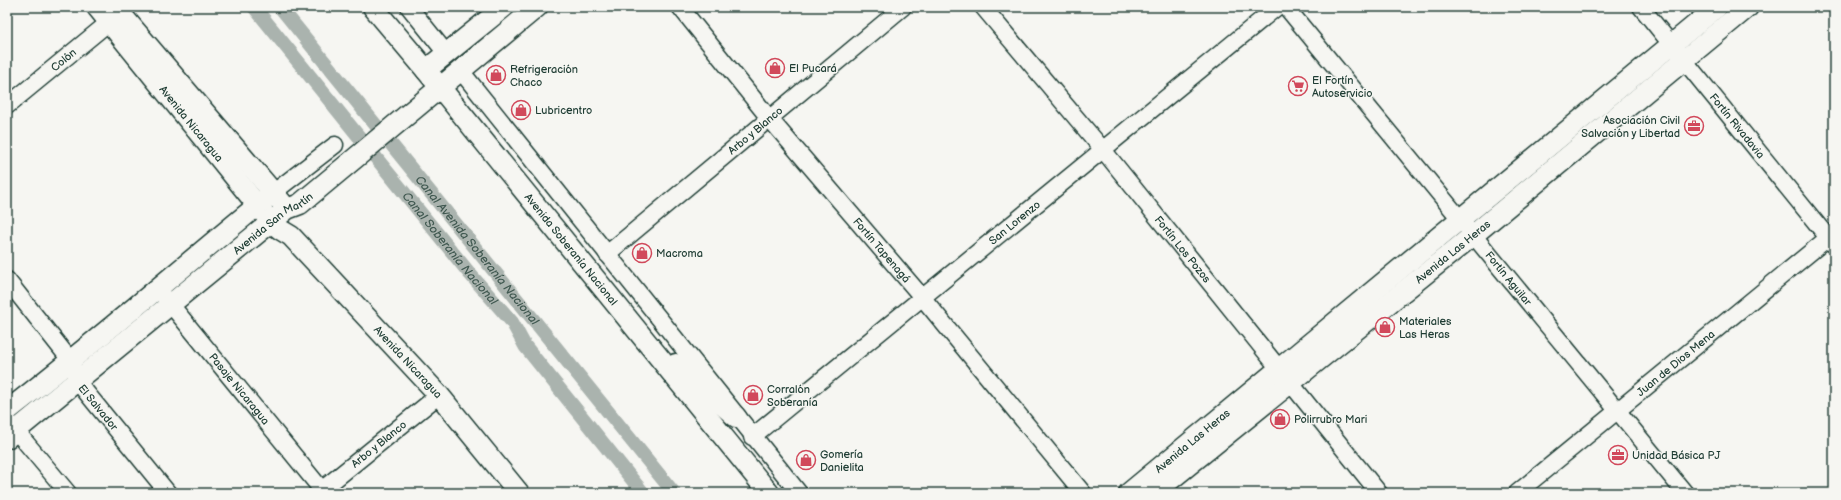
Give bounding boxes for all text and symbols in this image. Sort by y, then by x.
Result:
street label: Colón [48,45,79,74]
shop icon: El Pucará [764,57,786,79]
place label: El Pucará [789,62,837,75]
place label: Refrigeración Chaco [510,63,578,89]
shop icon: Refrigeración Chaco [485,64,507,86]
place label: El Fortín Autoservicio [1312,74,1373,100]
supermarket icon: El Fortín Autoservicio [1287,75,1309,97]
street label: Avenida Nicaragua [157,83,226,164]
street label: Fortín Rivadavia [1707,91,1768,161]
shop icon: Lubricentro [510,99,532,121]
place label: Lubricentro [535,104,592,117]
street label: Arbo y Blanco [725,104,785,157]
place label: Asociación Civil Salvación y Libertad [1581,114,1680,140]
office icon: Asociación Civil Salvación y Libertad [1683,115,1705,137]
water label: Canal Avenida Soberanía Nacional [412,172,543,329]
water label: Canal Soberanía Nacional [399,189,502,309]
street label: Avenida San Martín [230,190,315,257]
street label: Avenida Soberanía Nacional [522,191,620,308]
street label: San Lorenzo [986,198,1043,247]
street label: Fortín Los Pozos [1152,213,1214,286]
street label: Fortín Tapenagá [851,215,913,285]
street label: Avenida Las Heras [1412,217,1493,286]
shop icon: Macroma [631,242,653,264]
place label: Macroma [656,247,703,260]
street label: Fortín Aguilar [1483,249,1535,309]
place label: Materiales Las Heras [1399,315,1452,341]
shop icon: Materiales Las Heras [1374,316,1396,338]
street label: Avenida Nicaragua [371,323,445,401]
street label: Juan de Dios Mena [1634,327,1717,399]
street label: Pasaje Nicaragua [207,350,272,427]
street label: El Salvador [76,382,122,434]
place label: Corralón Soberanía [767,383,818,409]
shop icon: Corralón Soberanía [742,384,764,406]
street label: Avenida Las Heras [1152,406,1233,475]
shop icon: Polirrubro Mari [1269,408,1291,430]
place label: Polirrubro Mari [1294,413,1367,426]
street label: Arbo y Blanco [348,418,409,470]
office icon: Unidad Básica PJ [1607,444,1629,466]
place label: Gomería Danielita [820,448,864,474]
shop icon: Gomería Danielita [795,449,817,471]
place label: Unidad Básica PJ [1632,449,1720,462]

